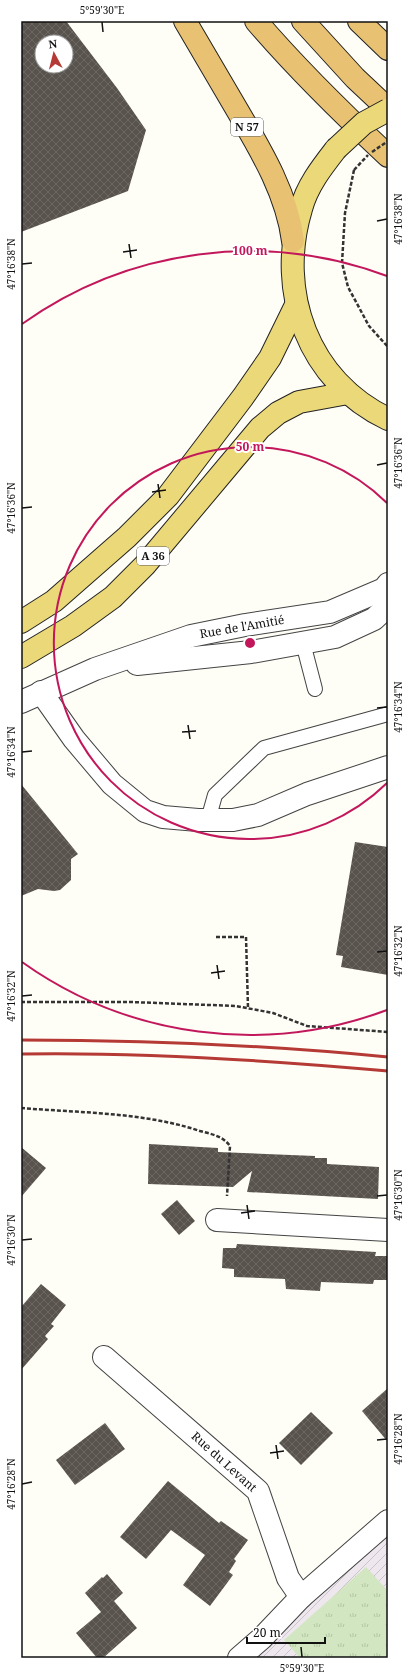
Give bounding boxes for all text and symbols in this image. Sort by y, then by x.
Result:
text: 5°59'30"E [80,3,124,17]
north arrow [34,34,74,74]
text: N [48,36,58,52]
road number: N 57 [231,118,263,136]
text: 47°16'38"N [391,193,405,245]
text: 47°16'38"N [4,238,18,290]
text: 100 m [232,242,268,259]
text: 47°16'36"N [391,437,405,489]
text: 50 m [236,438,264,455]
text: 47°16'36"N [4,482,18,534]
road number: A 36 [137,547,169,565]
street label: Rue de l'Amitié [198,611,285,642]
centre of rings [243,636,257,650]
text: 47°16'34"N [391,681,405,733]
text: 47°16'34"N [4,726,18,778]
text: 47°16'32"N [391,925,405,977]
text: 47°16'32"N [4,970,18,1022]
text: 47°16'30"N [391,1169,405,1221]
text: 47°16'30"N [4,1214,18,1266]
text: 47°16'28"N [391,1413,405,1465]
street label: Rue du Levant [188,1428,261,1496]
text: 47°16'28"N [4,1458,18,1510]
scale bar [247,1619,325,1645]
text: 20 m [253,1624,281,1641]
text: 5°59'30"E [280,1661,324,1675]

